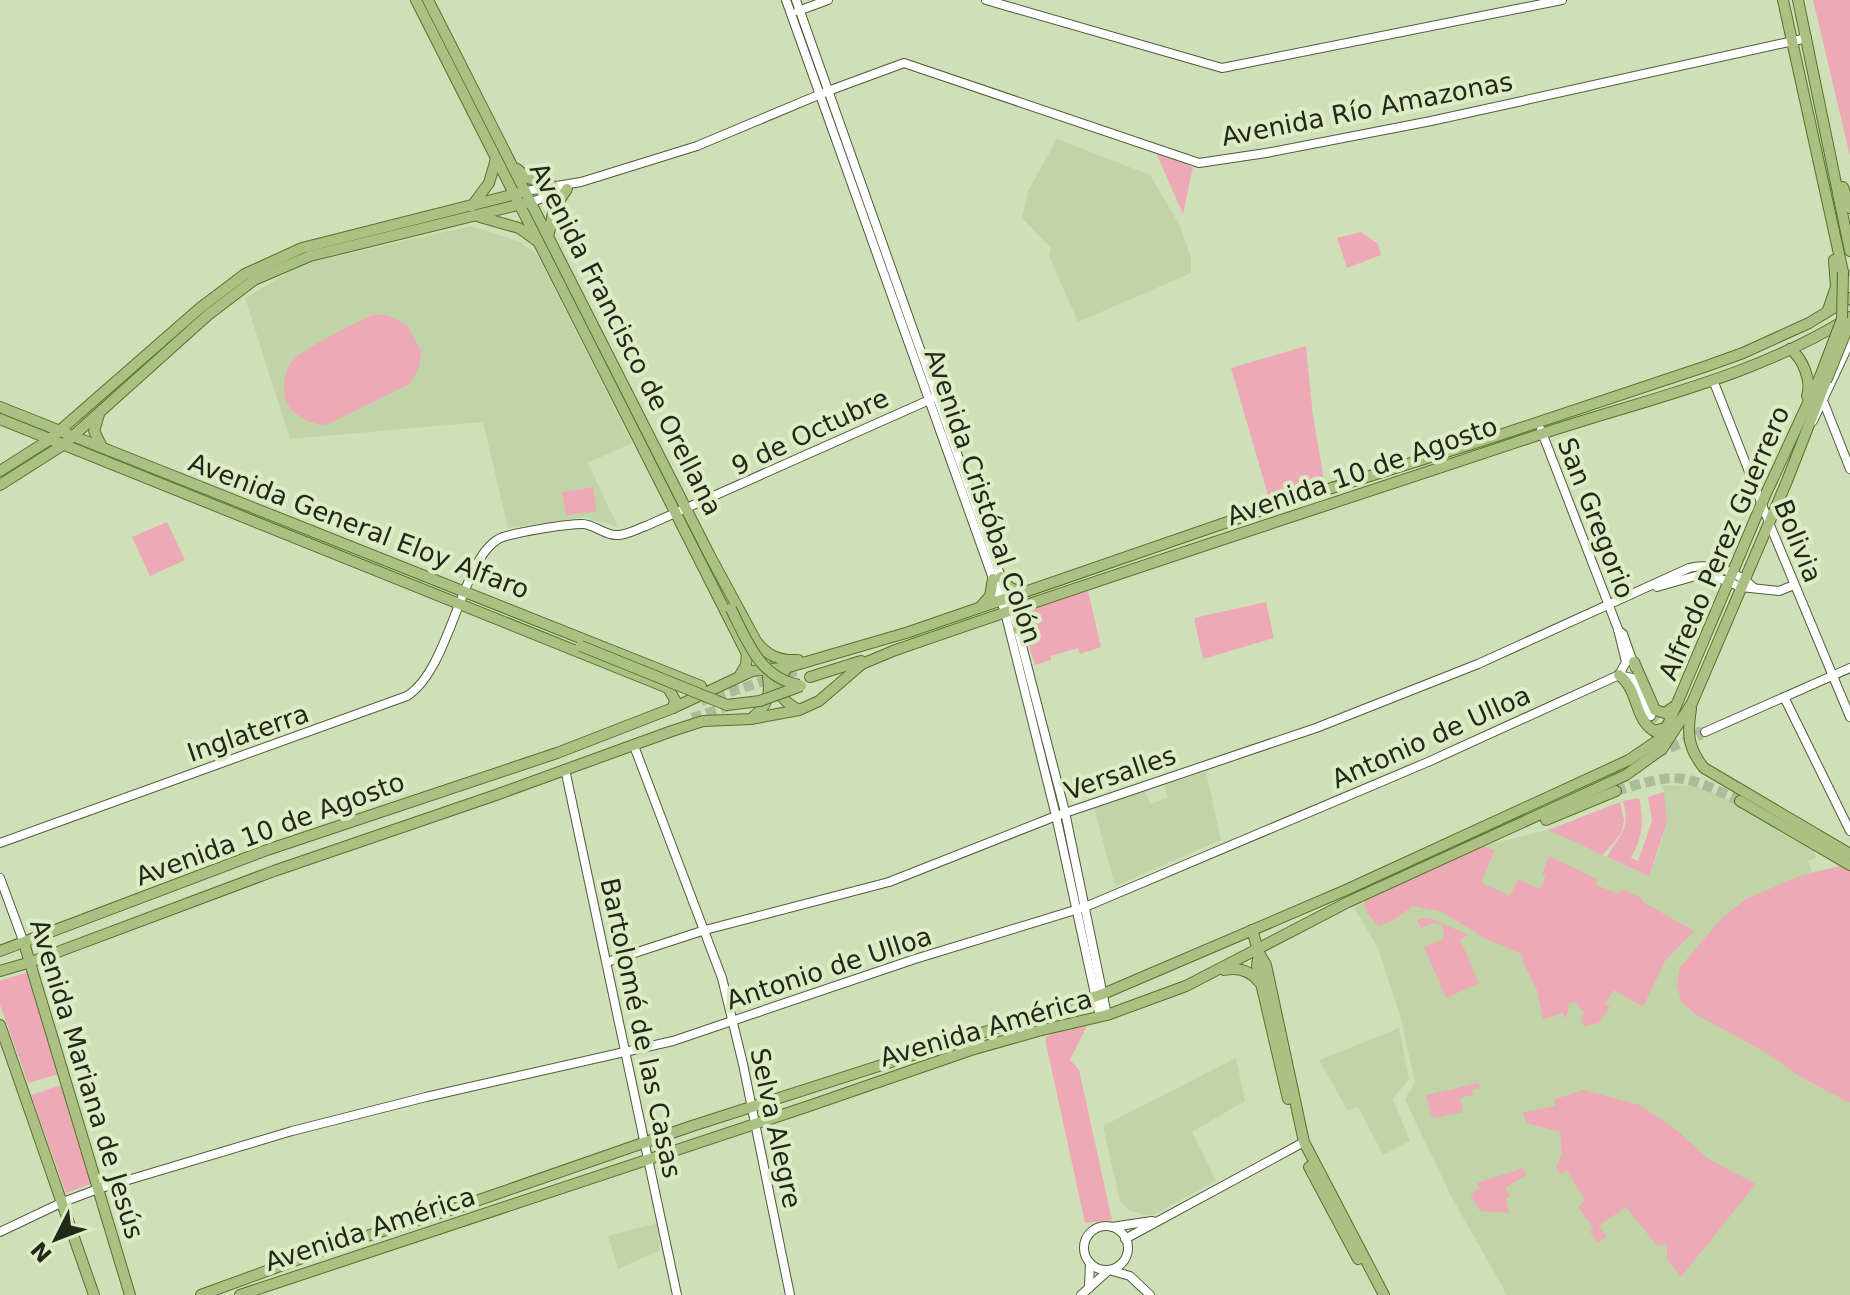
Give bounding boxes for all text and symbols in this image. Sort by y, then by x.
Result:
street label: Avenida Río Amazonas [1219,66,1515,152]
street label: Avenida Francisco de Orellana [524,158,728,520]
street label: Avenida Cristóbal Colón [918,345,1048,647]
street label: 9 de Octubre [727,383,893,481]
street label: Alfredo Perez Guerrero [1653,401,1795,685]
street label: Avenida 10 de Agosto [1223,411,1501,531]
street label: San Gregorio [1552,433,1640,603]
street label: Avenida General Eloy Alfaro [185,447,533,605]
street label: Bolivia [1768,495,1828,587]
street label: Antonio de Ulloa [1327,680,1535,794]
street label: Inglaterra [183,698,313,768]
street label: Versalles [1060,740,1180,806]
street label: Avenida 10 de Agosto [131,766,409,892]
street label: Bartolomé de las Casas [595,875,687,1181]
street label: Avenida Mariana de Jesús [24,915,150,1243]
street label: Antonio de Ulloa [722,921,936,1015]
street label: Avenida América [876,983,1096,1073]
street label: Selva Alegre [744,1045,808,1211]
street label: Avenida América [261,1181,479,1277]
north arrow [16,1199,96,1279]
text: N [26,1237,57,1267]

